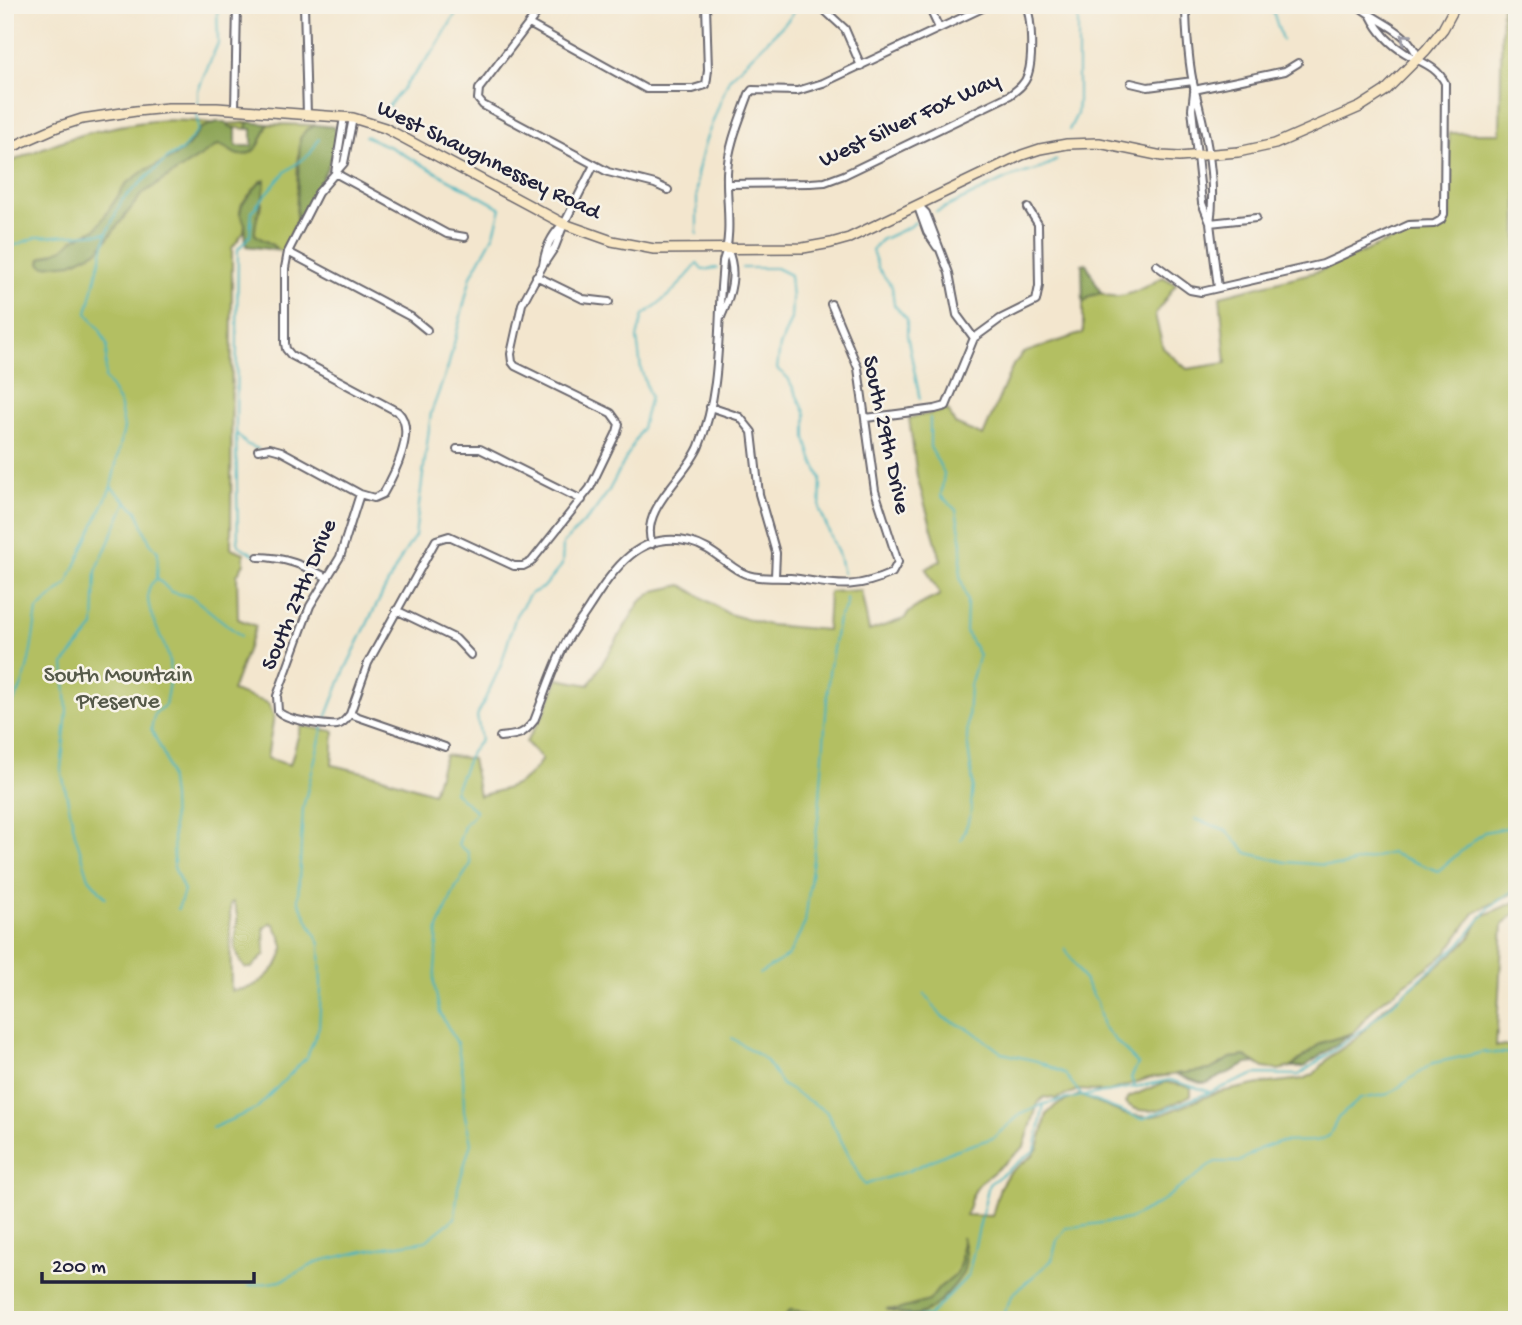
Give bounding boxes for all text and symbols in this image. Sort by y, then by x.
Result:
one-way arrow [1400,34,1413,46]
street label: West Silver Fox Way [815,67,1005,175]
street label: West Shaughnessey Road [372,95,606,228]
street label: South 29th Drive [855,354,915,518]
street label: South 27th Drive [256,515,344,674]
park label: South Mountain Preserve [44,663,192,716]
scale bar [42,1241,254,1285]
text: 200 m [52,1256,106,1281]

